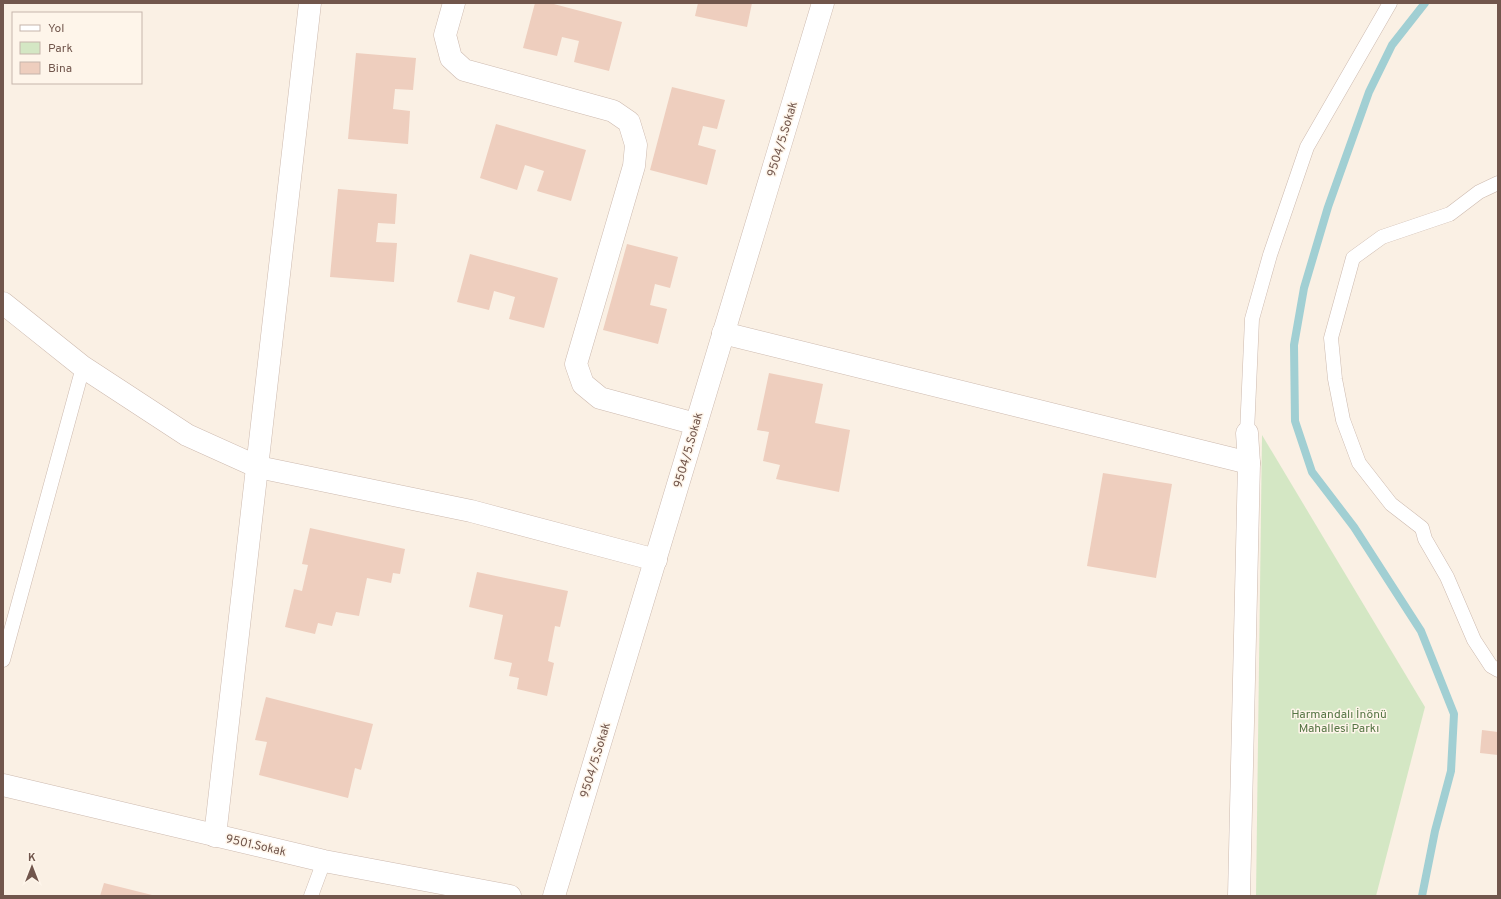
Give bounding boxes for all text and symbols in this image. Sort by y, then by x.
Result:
legend [12,12,142,84]
text: Yol [48,21,64,37]
text: Park [48,41,73,57]
text: Bina [48,61,72,77]
street label: 9504/5.Sokak [764,100,802,179]
street label: 9504/5.Sokak [671,411,707,490]
park label: Harmandalı İnönü Mahallesi Parkı [1291,707,1387,737]
street label: 9504/5.Sokak [577,721,615,800]
street label: 9501.Sokak [224,831,288,861]
north arrow [12,847,52,887]
text: K [28,851,36,865]

